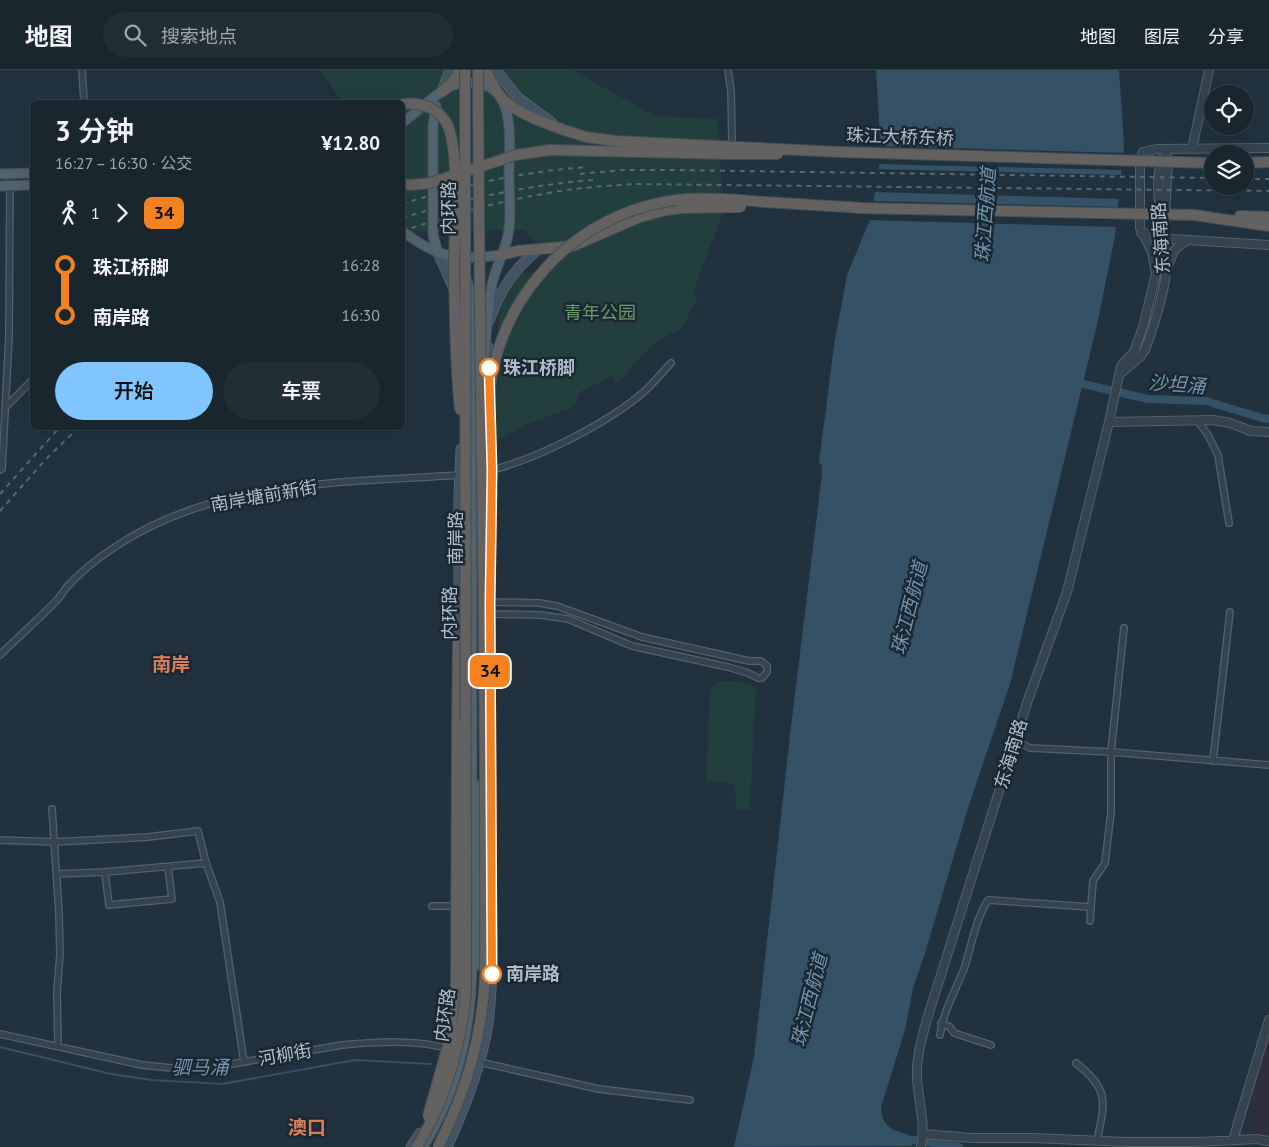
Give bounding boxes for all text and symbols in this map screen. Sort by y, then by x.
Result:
search box [103,12,453,57]
text: 地图 [25,21,73,52]
icon: search [121,21,149,49]
text: 搜索地点 [161,24,237,48]
text: 地图 [1080,25,1116,48]
text: 图层 [1144,25,1180,48]
text: 分享 [1208,25,1244,48]
map controls [1204,85,1254,195]
button: locate [1204,85,1254,135]
text: 3 分钟 [55,112,134,149]
street label: 珠江大桥东桥 [846,123,954,150]
text: ¥12.80 [321,131,380,155]
button: layers [1204,145,1254,195]
text: 16:27 – 16:30 · 公交 [55,153,192,173]
water label: 珠江西航道 [970,164,1000,263]
street label: 内环路 [437,181,460,235]
icon: walk [55,199,83,227]
icon: forward [108,199,136,227]
text: 34 [154,201,174,224]
street label: 东海南路 [1147,201,1174,275]
text: 1 [91,203,100,223]
text: 珠江桥脚 [93,255,169,279]
text: 16:28 [342,255,380,275]
park label: 青年公园 [564,301,636,324]
text: 南岸路 [93,305,150,329]
text: 16:30 [342,305,380,325]
place label: 珠江桥脚 [503,356,575,379]
marker: 珠江桥脚 [479,358,499,378]
button: 开始 [55,362,213,420]
button: 车票 [223,362,380,420]
water label: 沙坦涌 [1148,370,1208,398]
street label: 南岸塘前新街 [209,475,319,516]
street label: 南岸路 [444,511,467,565]
water label: 珠江西航道 [886,556,933,657]
street label: 内环路 [438,586,461,640]
district label: 南岸 [152,652,190,676]
line badge: 34 [468,655,512,687]
text: 34 [480,659,500,682]
street label: 东海南路 [989,716,1032,792]
water label: 珠江西航道 [786,948,833,1049]
place label: 南岸路 [506,962,560,985]
marker: 南岸路 [482,964,502,984]
street label: 内环路 [429,987,460,1043]
street label: 河柳街 [256,1038,313,1071]
water label: 驷马涌 [171,1055,230,1079]
district label: 澳口 [288,1115,326,1139]

